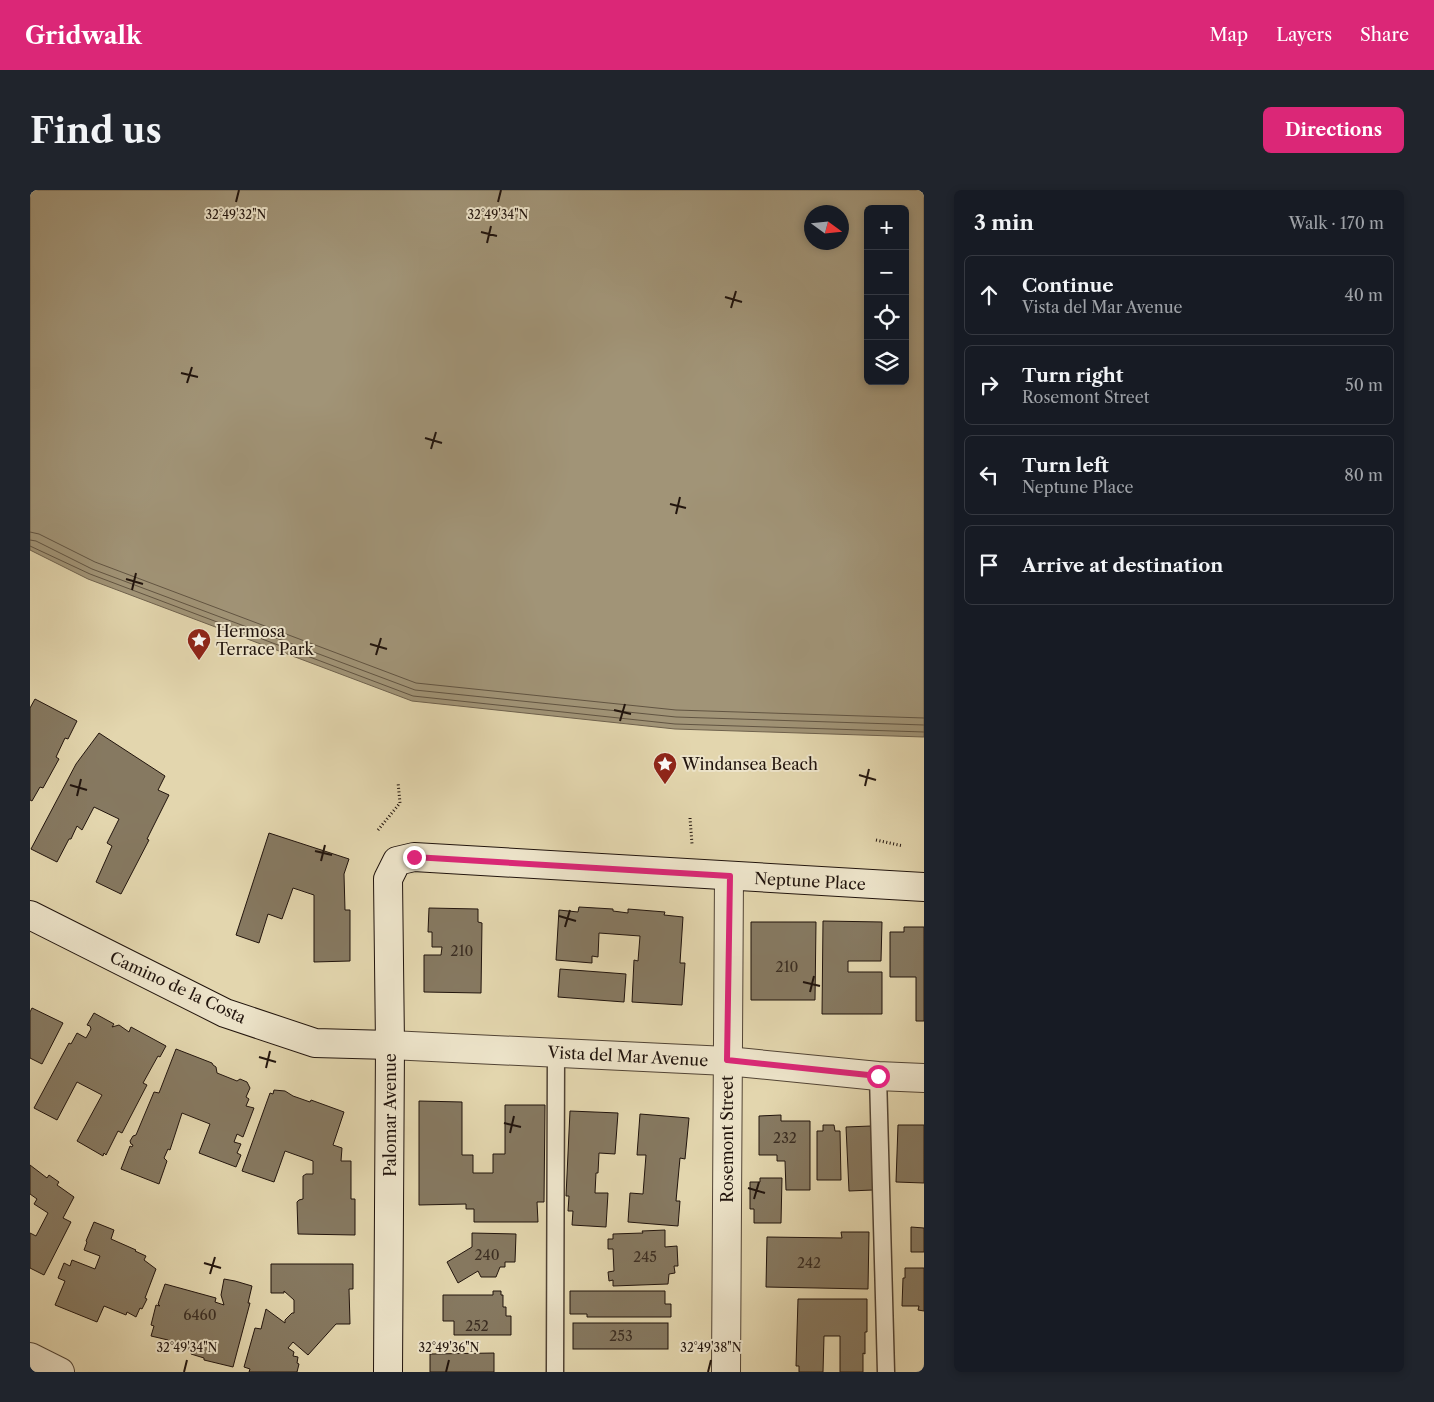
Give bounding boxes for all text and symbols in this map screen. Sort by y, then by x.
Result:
text: Gridwalk [25,21,142,50]
text: Map [1210,24,1248,46]
text: Layers [1276,24,1332,46]
text: Share [1360,24,1409,46]
button: Directions [1263,107,1404,153]
text: Find us [30,109,162,152]
north arrow [804,205,849,250]
map controls [864,205,909,385]
button: + [864,205,909,250]
text: 32°49'32"N [205,207,267,222]
text: 32°49'34"N [468,207,529,222]
text: 3 min [974,210,1034,235]
text: Walk · 170 m [1289,213,1384,233]
button: − [864,250,909,295]
text: Continue [1022,274,1114,297]
icon: ahead [975,281,1003,309]
text: 40 m [1344,285,1383,305]
button: locate [864,295,909,340]
text: Vista del Mar Avenue [1022,297,1183,317]
button: layers [864,340,909,385]
text: Turn right [1022,364,1123,387]
icon: right [975,371,1003,399]
text: 50 m [1345,375,1383,395]
text: Rosemont Street [1022,387,1149,407]
text: Turn left [1022,454,1109,477]
icon: left [975,461,1003,489]
text: 80 m [1344,465,1383,485]
text: Neptune Place [1022,477,1134,497]
icon: arrive [975,551,1003,579]
text: Arrive at destination [1022,554,1223,577]
place label: Hermosa Terrace Park [216,621,314,659]
place icon: Hermosa Terrace Park [186,627,212,661]
place icon: Windansea Beach [652,751,678,785]
place label: Windansea Beach [681,754,818,774]
route end [403,846,426,869]
street label: Neptune Place [754,868,866,894]
house number: 210 [451,942,474,960]
street label: Camino de la Costa [107,947,250,1028]
house number: 210 [776,958,799,976]
street label: Vista del Mar Avenue [546,1042,709,1070]
street label: Palomar Avenue [380,1053,400,1177]
route start [867,1065,890,1088]
street label: Rosemont Street [717,1075,737,1203]
house number: 232 [773,1129,797,1147]
house number: 240 [474,1246,500,1264]
house number: 245 [633,1248,657,1266]
house number: 242 [797,1254,821,1272]
house number: 6460 [183,1306,217,1324]
house number: 252 [465,1317,489,1335]
house number: 253 [609,1327,633,1345]
text: 32°49'34"N [157,1340,218,1355]
text: 32°49'36"N [419,1340,480,1355]
text: 32°49'38"N [680,1340,742,1355]

